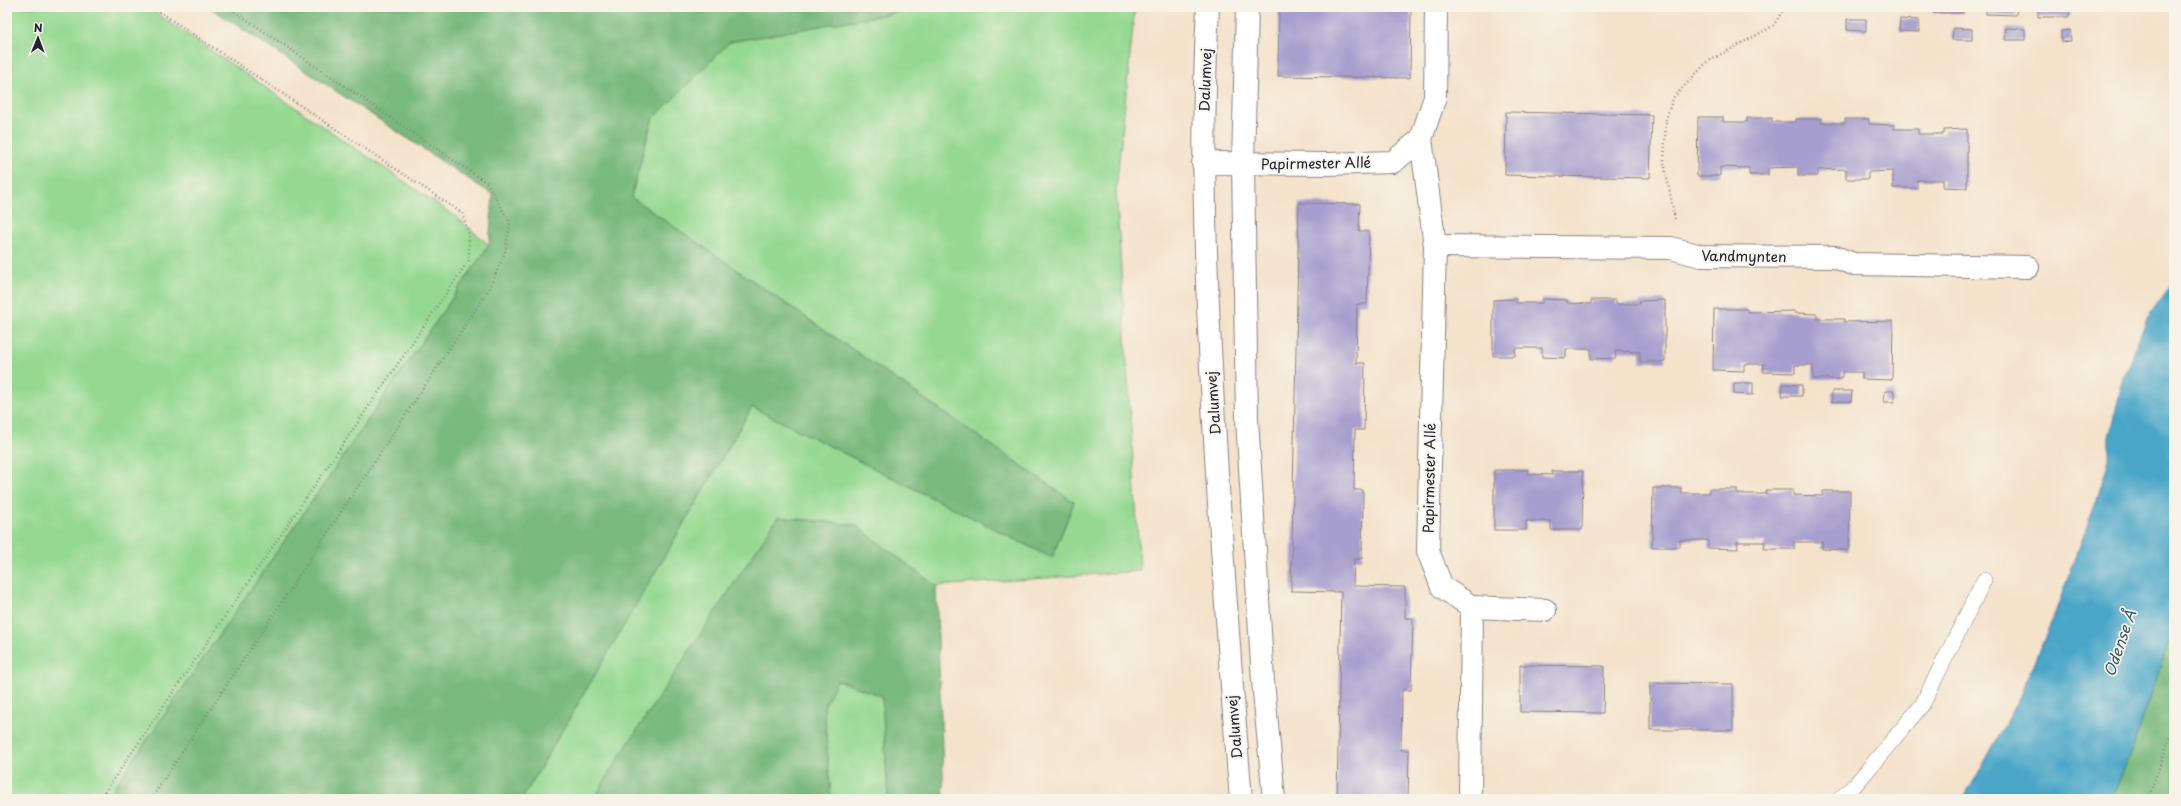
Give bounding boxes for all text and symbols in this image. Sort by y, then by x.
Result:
north arrow [18,18,58,58]
text: N [34,19,43,36]
street label: Dalumvej [1193,48,1217,112]
street label: Papirmester Allé [1261,152,1372,174]
street label: Vandmynten [1701,245,1787,267]
street label: Dalumvej [1200,370,1226,436]
street label: Papirmester Allé [1418,422,1440,533]
water label: Odense Å [2097,606,2141,679]
street label: Dalumvej [1221,694,1247,760]

